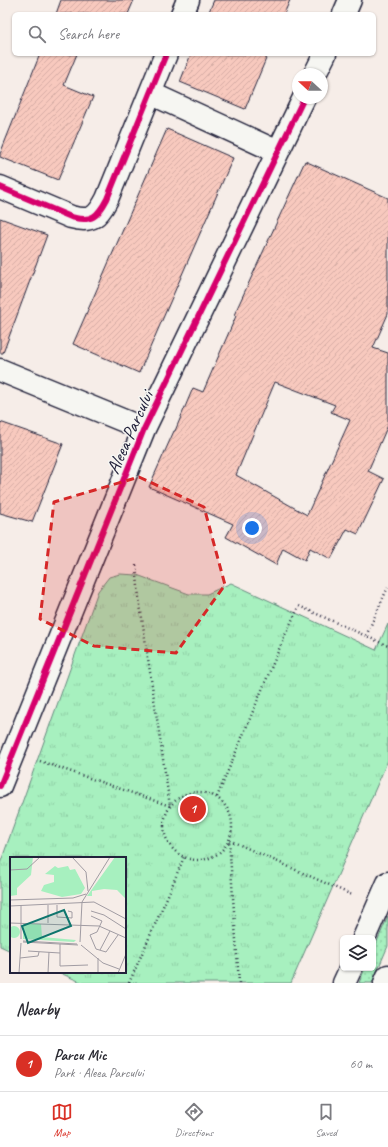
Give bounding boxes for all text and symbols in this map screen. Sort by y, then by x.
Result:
search box [12,12,376,56]
icon: search [26,23,48,45]
text: Search here [58,25,119,44]
north arrow [292,68,328,104]
street label: Aleea Parcului [101,385,160,478]
your location [242,518,262,538]
pin: 1 [180,794,206,824]
inset map [10,857,126,973]
map controls [340,935,376,971]
button: layers [340,935,376,971]
text: Nearby [16,999,59,1020]
text: Parcu Mic [54,1046,107,1065]
text: 1 [26,1056,32,1072]
text: 60 m [350,1056,372,1072]
text: Park · Aleea Parcului [54,1065,144,1081]
tab: Map [51,1101,73,1139]
tab: Directions [175,1101,213,1139]
tab: Saved [315,1101,337,1139]

